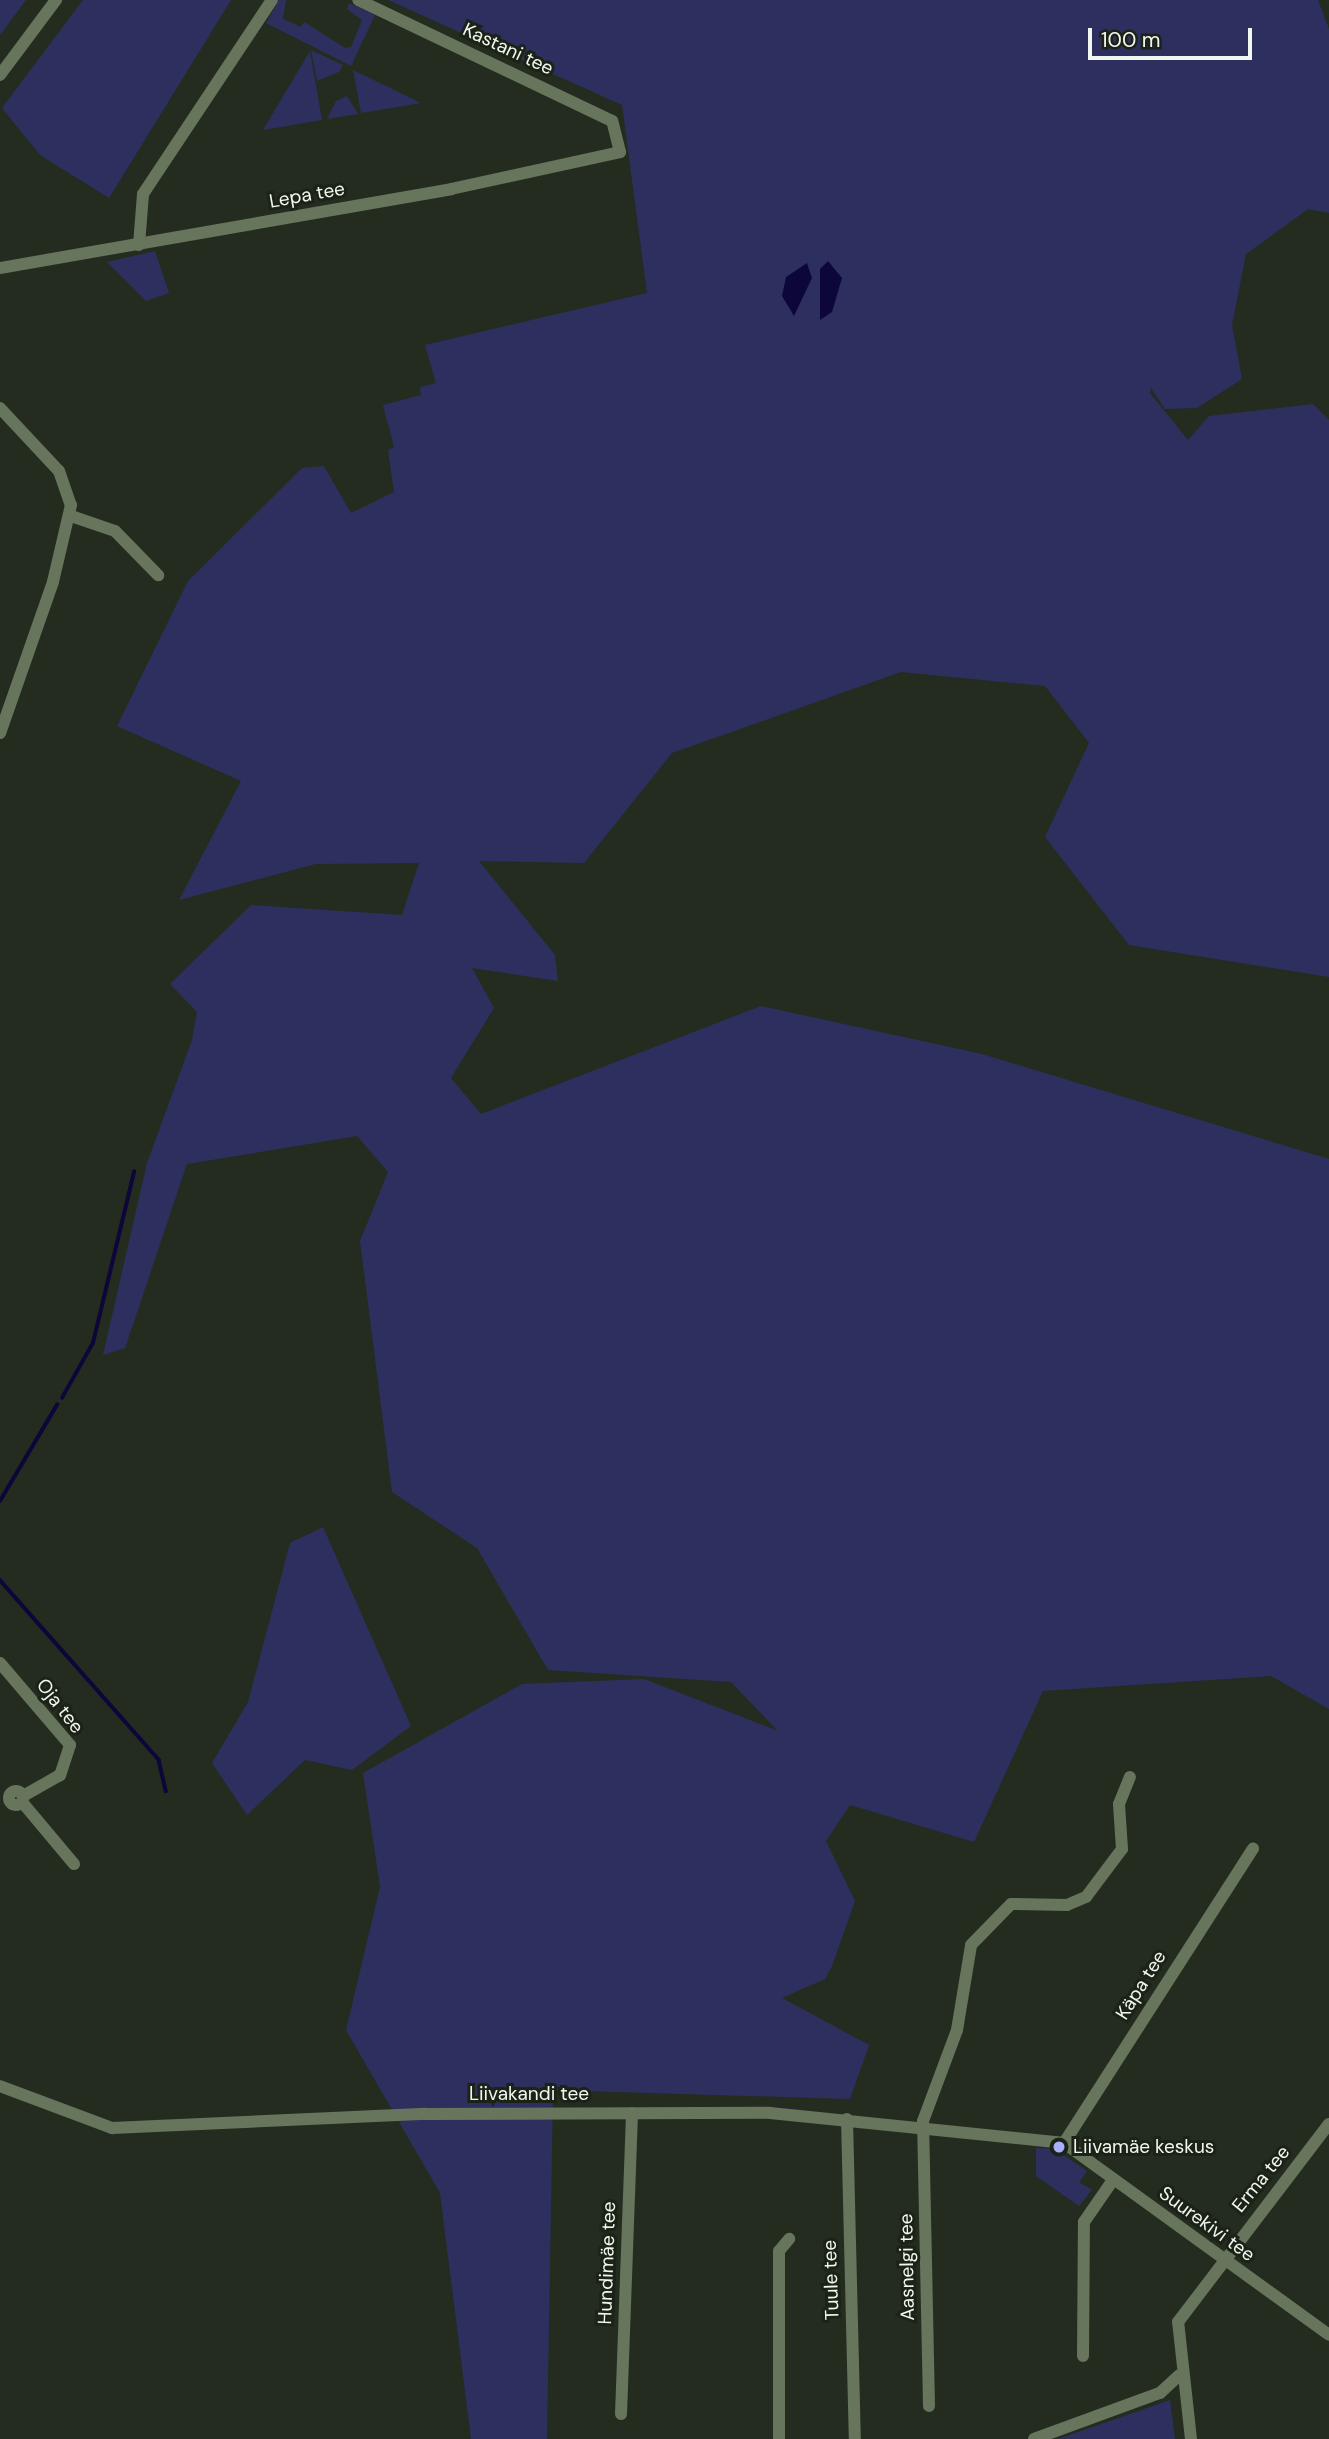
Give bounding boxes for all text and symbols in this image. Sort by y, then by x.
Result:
scale bar [1091,14,1256,58]
street label: Kastani tee [459,18,557,80]
text: 100 m [1101,26,1161,54]
street label: Lepa tee [267,177,347,213]
street label: Oja tee [31,1674,89,1738]
street label: Käpa tee [1111,1946,1171,2024]
street label: Liivakandi tee [469,2083,589,2105]
place label: Liivamäe keskus [1073,2136,1214,2158]
marker: Liivamäe keskus [1051,2139,1067,2155]
street label: Erma tee [1227,2141,1295,2217]
street label: Suurekivi tee [1155,2182,1259,2266]
street label: Hundimäe tee [593,2201,621,2325]
street label: Aasnelgi tee [895,2213,919,2321]
street label: Tuule tee [818,2239,844,2321]

